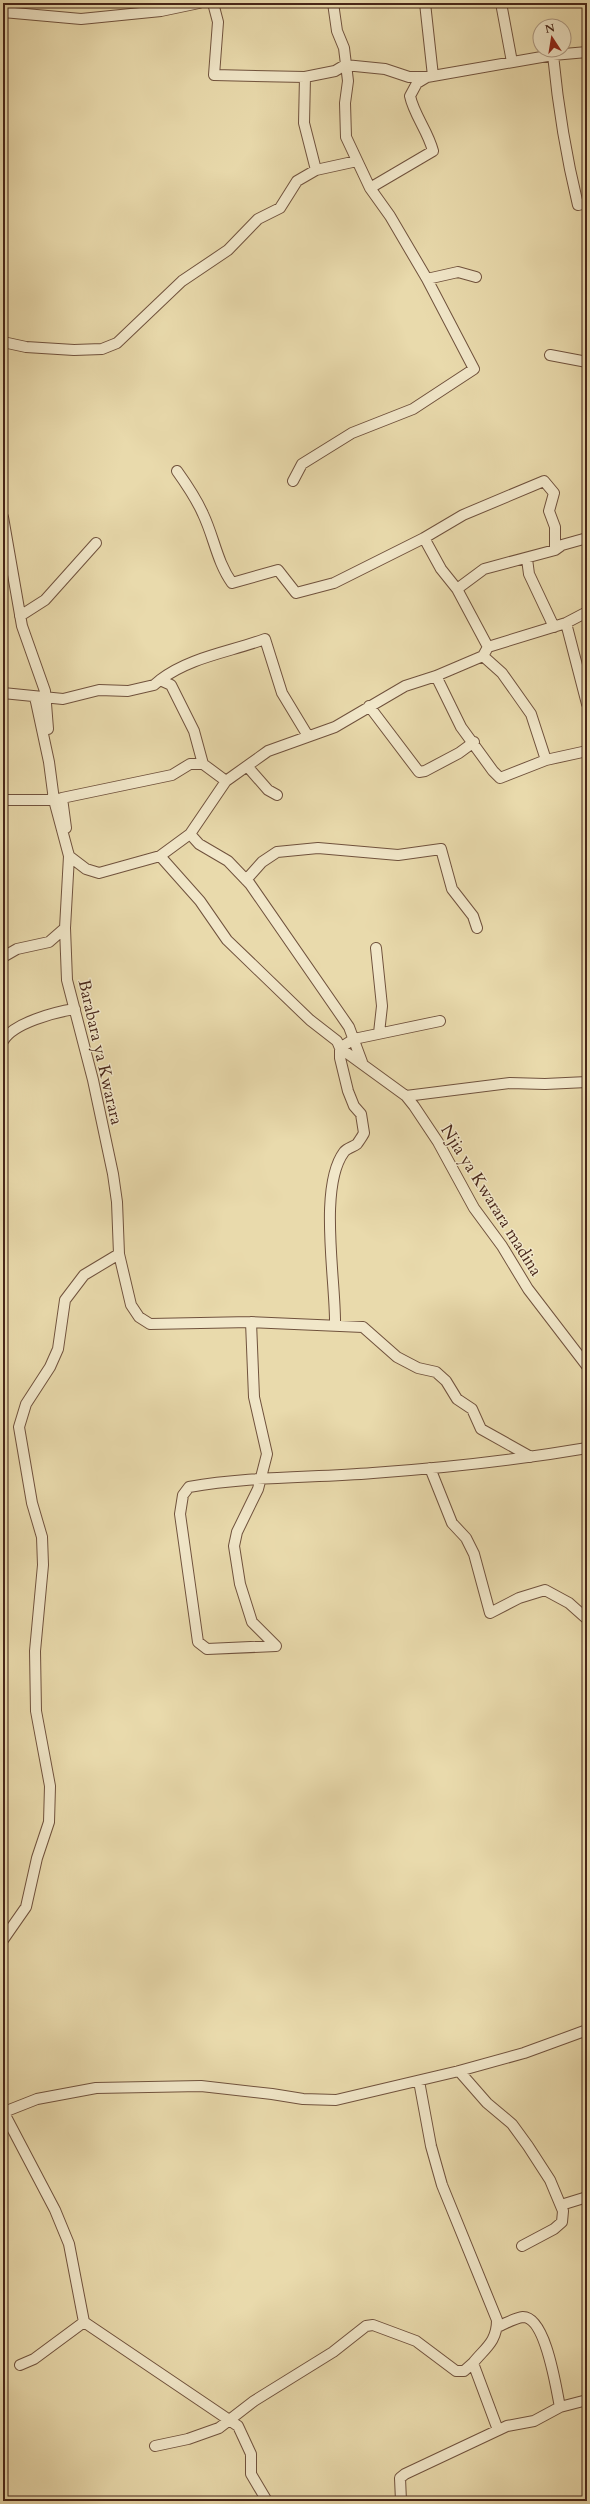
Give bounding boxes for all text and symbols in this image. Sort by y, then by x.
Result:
north arrow [532,18,572,58]
text: N [544,20,557,37]
street label: Barabara ya Kwarara [73,977,129,1128]
street label: Njia ya Kwarara madina [436,1120,548,1281]

